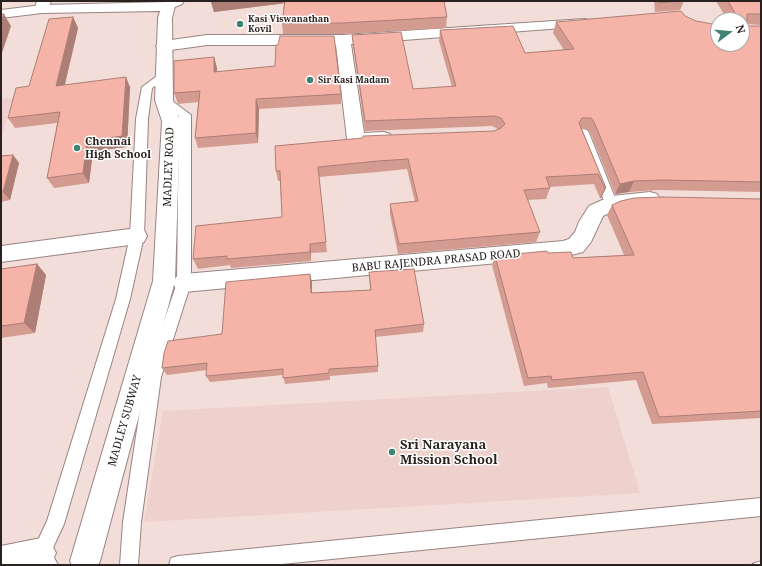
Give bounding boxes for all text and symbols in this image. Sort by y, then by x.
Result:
north arrow [710,12,750,52]
place label: Kasi Viswanathan Kovil [248,14,329,35]
marker: Kasi Viswanathan Kovil [235,19,245,29]
text: N [733,23,749,35]
marker: Sir Kasi Madam [305,75,315,85]
place label: Sir Kasi Madam [318,75,389,85]
street label: MADLEY ROAD [161,127,177,207]
place label: Chennai High School [85,135,151,161]
marker: Chennai High School [72,143,82,153]
street label: BABU RAJENDRA PRASAD ROAD [351,247,521,275]
street label: MADLEY SUBWAY [106,374,144,468]
place label: Sri Narayana Mission School [400,437,498,468]
marker: Sri Narayana Mission School [387,447,397,457]

